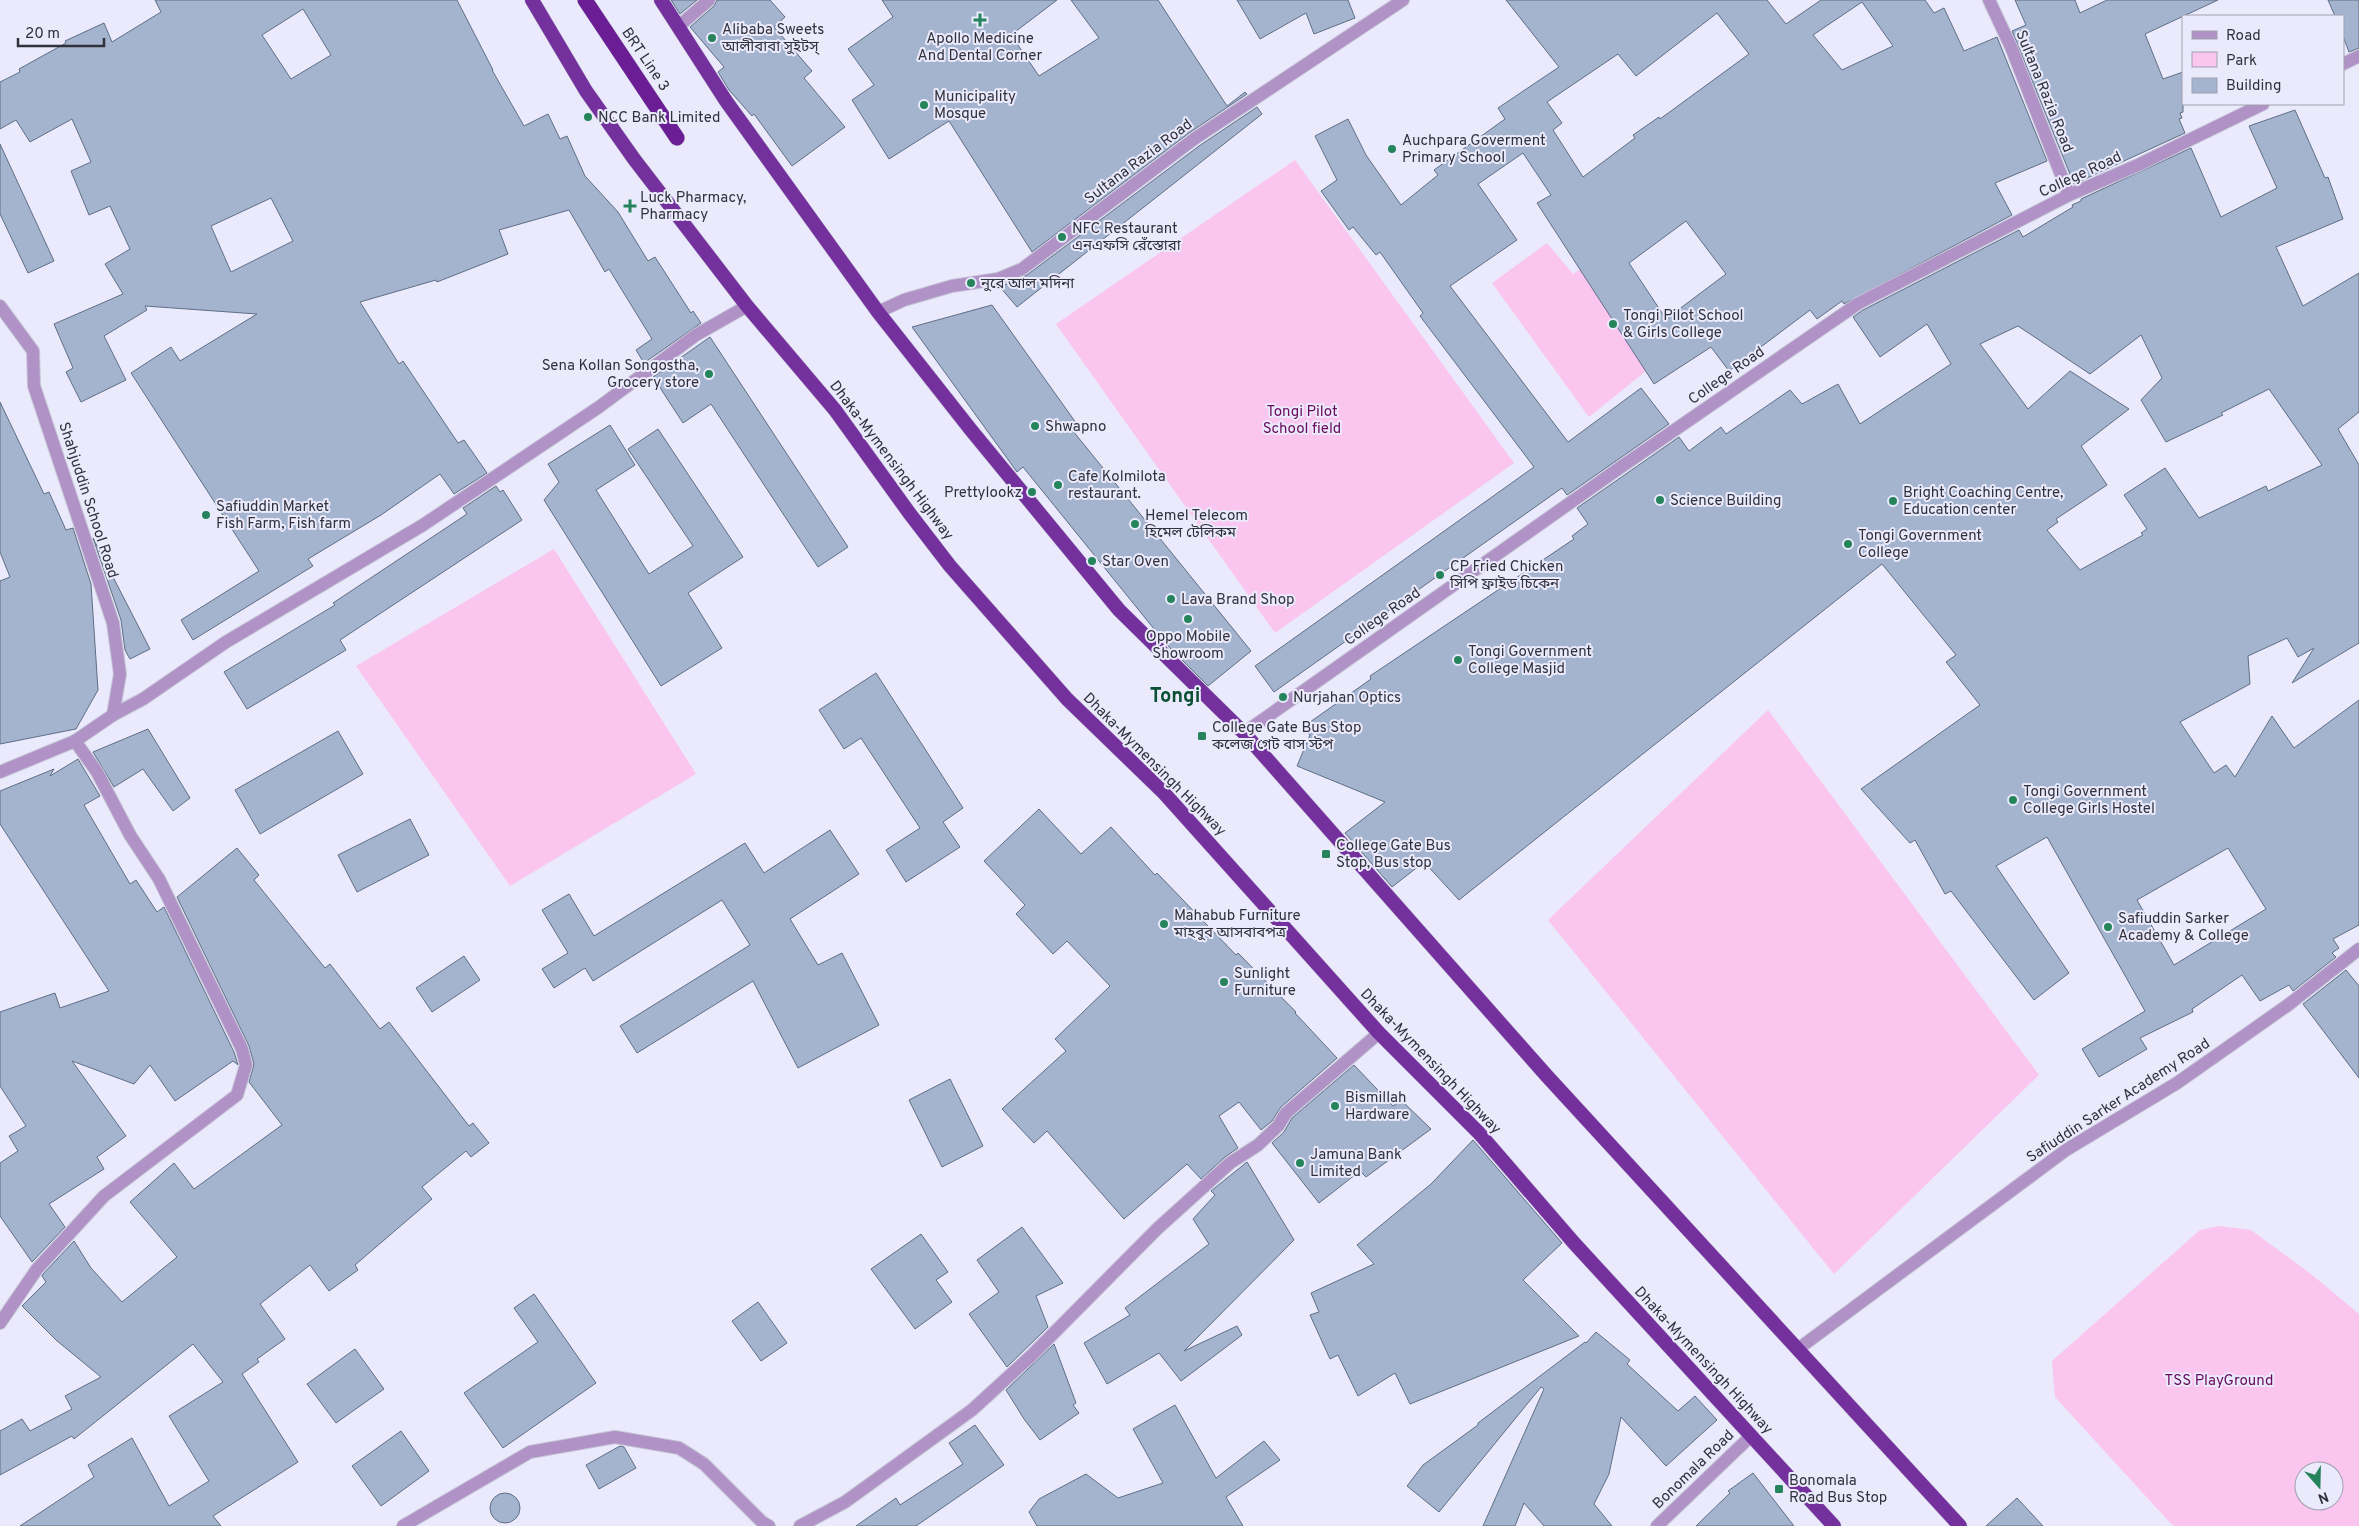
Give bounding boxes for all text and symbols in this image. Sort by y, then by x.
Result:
marker: Apollo Medicine And Dental Corner [973,13,987,27]
scale bar [18,15,104,47]
legend [2182,15,2344,105]
place label: Alibaba Sweets আলীবাবা সুইটস্ [721,21,824,57]
street label: BRT Line 3 [617,24,673,95]
text: 20 m [25,25,60,44]
text: Road [2226,27,2261,46]
street label: Sultana Razia Road [2010,28,2077,155]
place label: Apollo Medicine And Dental Corner [918,30,1043,66]
marker: Alibaba Sweets আলীবাবা সুইটস্ [706,32,718,44]
text: Park [2226,52,2257,71]
text: Building [2226,77,2281,96]
place label: Municipality Mosque [934,88,1016,124]
marker: Municipality Mosque [918,99,930,111]
place label: NCC Bank Limited [598,109,720,128]
marker: NCC Bank Limited [582,111,594,123]
street label: Sultana Razia Road [1081,115,1197,209]
place label: Auchpara Goverment Primary School [1402,132,1546,168]
marker: Auchpara Goverment Primary School [1386,143,1398,155]
street label: College Road [2036,148,2125,203]
place label: Luck Pharmacy, Pharmacy [640,189,746,225]
marker: Luck Pharmacy, Pharmacy [624,200,636,212]
place label: NFC Restaurant এনএফসি রেঁস্তোরা [1072,220,1182,256]
marker: NFC Restaurant এনএফসি রেঁস্তোরা [1056,231,1068,243]
place label: নুরে আল মদিনা [980,275,1075,294]
marker: নুরে আল মদিনা [965,277,977,289]
place label: Tongi Pilot School & Girls College [1623,307,1744,343]
marker: Tongi Pilot School & Girls College [1607,318,1619,330]
street label: College Road [1685,343,1769,410]
place label: Sena Kollan Songostha, Grocery store [542,357,699,393]
marker: Sena Kollan Songostha, Grocery store [703,368,715,380]
street label: Dhaka-Mymensingh Highway [825,377,957,545]
park label: Tongi Pilot School field [1263,403,1341,439]
place label: Shwapno [1045,418,1106,437]
street label: Shahjuddin School Road [53,420,122,581]
marker: Shwapno [1029,420,1041,432]
place label: Cafe Kolmilota restaurant. [1068,468,1166,504]
marker: Cafe Kolmilota restaurant. [1052,479,1064,491]
place label: Prettylookz [944,484,1022,503]
place label: Bright Coaching Centre, Education center [1903,484,2063,520]
marker: Prettylookz [1026,486,1038,498]
place label: Science Building [1670,492,1782,511]
marker: Science Building [1654,494,1666,506]
marker: Bright Coaching Centre, Education center [1887,495,1899,507]
place label: Safiuddin Market Fish Farm, Fish farm [216,498,351,534]
place label: Hemel Telecom হিমেল টেলিকম [1144,507,1248,543]
marker: Safiuddin Market Fish Farm, Fish farm [200,509,212,521]
marker: Hemel Telecom হিমেল টেলিকম [1129,518,1141,530]
place label: Tongi Government College [1858,527,1982,563]
marker: Tongi Government College [1842,538,1854,550]
place label: Star Oven [1102,553,1169,572]
marker: Star Oven [1086,555,1098,567]
place label: CP Fried Chicken সিপি ফ্রাইড চিকেন [1449,558,1563,594]
marker: CP Fried Chicken সিপি ফ্রাইড চিকেন [1434,569,1446,581]
street label: College Road [1341,584,1425,651]
place label: Lava Brand Shop [1181,591,1295,610]
marker: Lava Brand Shop [1165,593,1177,605]
marker: Oppo Mobile Showroom [1182,613,1194,625]
place label: Oppo Mobile Showroom [1146,628,1230,664]
place label: Tongi Government College Masjid [1468,643,1592,679]
marker: Tongi Government College Masjid [1452,654,1464,666]
district label: Tongi [1150,684,1200,710]
street label: Dhaka-Mymensingh Highway [1078,689,1230,841]
place label: Nurjahan Optics [1293,689,1401,708]
marker: Nurjahan Optics [1277,691,1289,703]
place label: College Gate Bus Stop কলেজ গেট বাস স্টপ [1211,719,1361,755]
marker: College Gate Bus Stop কলেজ গেট বাস স্টপ [1196,730,1208,742]
place label: Tongi Government College Girls Hostel [2023,783,2155,819]
marker: Tongi Government College Girls Hostel [2007,794,2019,806]
place label: College Gate Bus Stop, Bus stop [1336,837,1451,873]
marker: College Gate Bus Stop, Bus stop [1320,848,1332,860]
place label: Mahabub Furniture মাহবুব আসবাবপত্র [1173,907,1301,943]
place label: Safiuddin Sarker Academy & College [2118,910,2249,946]
marker: Mahabub Furniture মাহবুব আসবাবপত্র [1158,918,1170,930]
marker: Safiuddin Sarker Academy & College [2102,921,2114,933]
place label: Sunlight Furniture [1234,965,1296,1001]
marker: Sunlight Furniture [1218,976,1230,988]
street label: Dhaka-Mymensingh Highway [1355,985,1505,1139]
street label: Safiuddin Sarker Academy Road [2023,1035,2214,1168]
place label: Bismillah Hardware [1345,1089,1409,1125]
marker: Bismillah Hardware [1329,1100,1341,1112]
place label: Jamuna Bank Limited [1310,1146,1402,1182]
marker: Jamuna Bank Limited [1294,1157,1306,1169]
street label: Dhaka-Mymensingh Highway [1629,1283,1776,1439]
park label: TSS PlayGround [2165,1372,2273,1391]
street label: Bonomala Road [1649,1426,1739,1514]
north arrow [2294,1461,2344,1511]
place label: Bonomala Road Bus Stop [1789,1472,1887,1508]
marker: Bonomala Road Bus Stop [1773,1483,1785,1495]
text: N [2315,1487,2331,1507]

